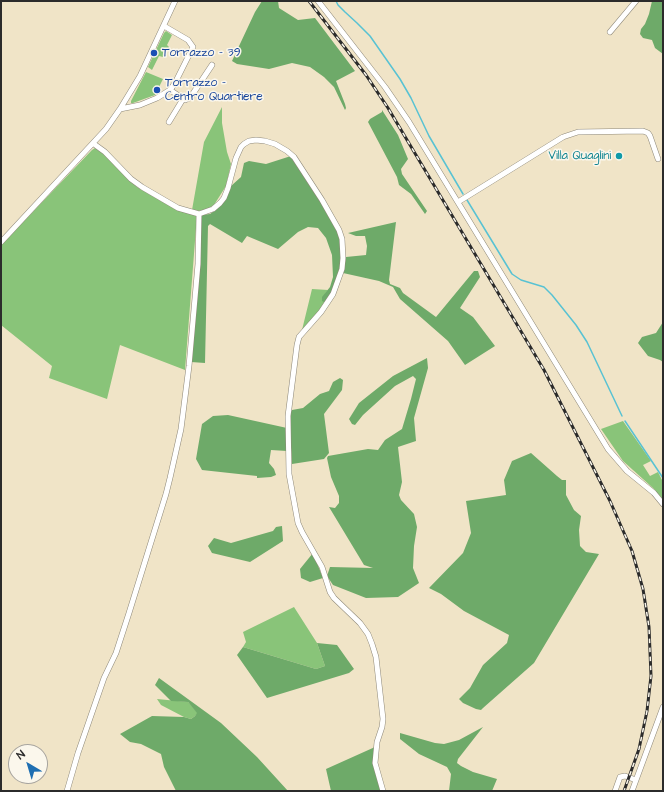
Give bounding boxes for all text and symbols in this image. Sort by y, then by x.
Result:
place label: Torrazzo – 39 [162,46,240,60]
marker: Torrazzo – 39 [149,48,159,58]
place label: Torrazzo – Centro Quartiere [165,76,263,104]
marker: Torrazzo – Centro Quartiere [152,85,162,95]
place label: Villa Quaglini [549,149,611,163]
marker: Villa Quaglini [614,151,624,161]
north arrow [8,744,48,784]
text: N [14,747,28,763]

